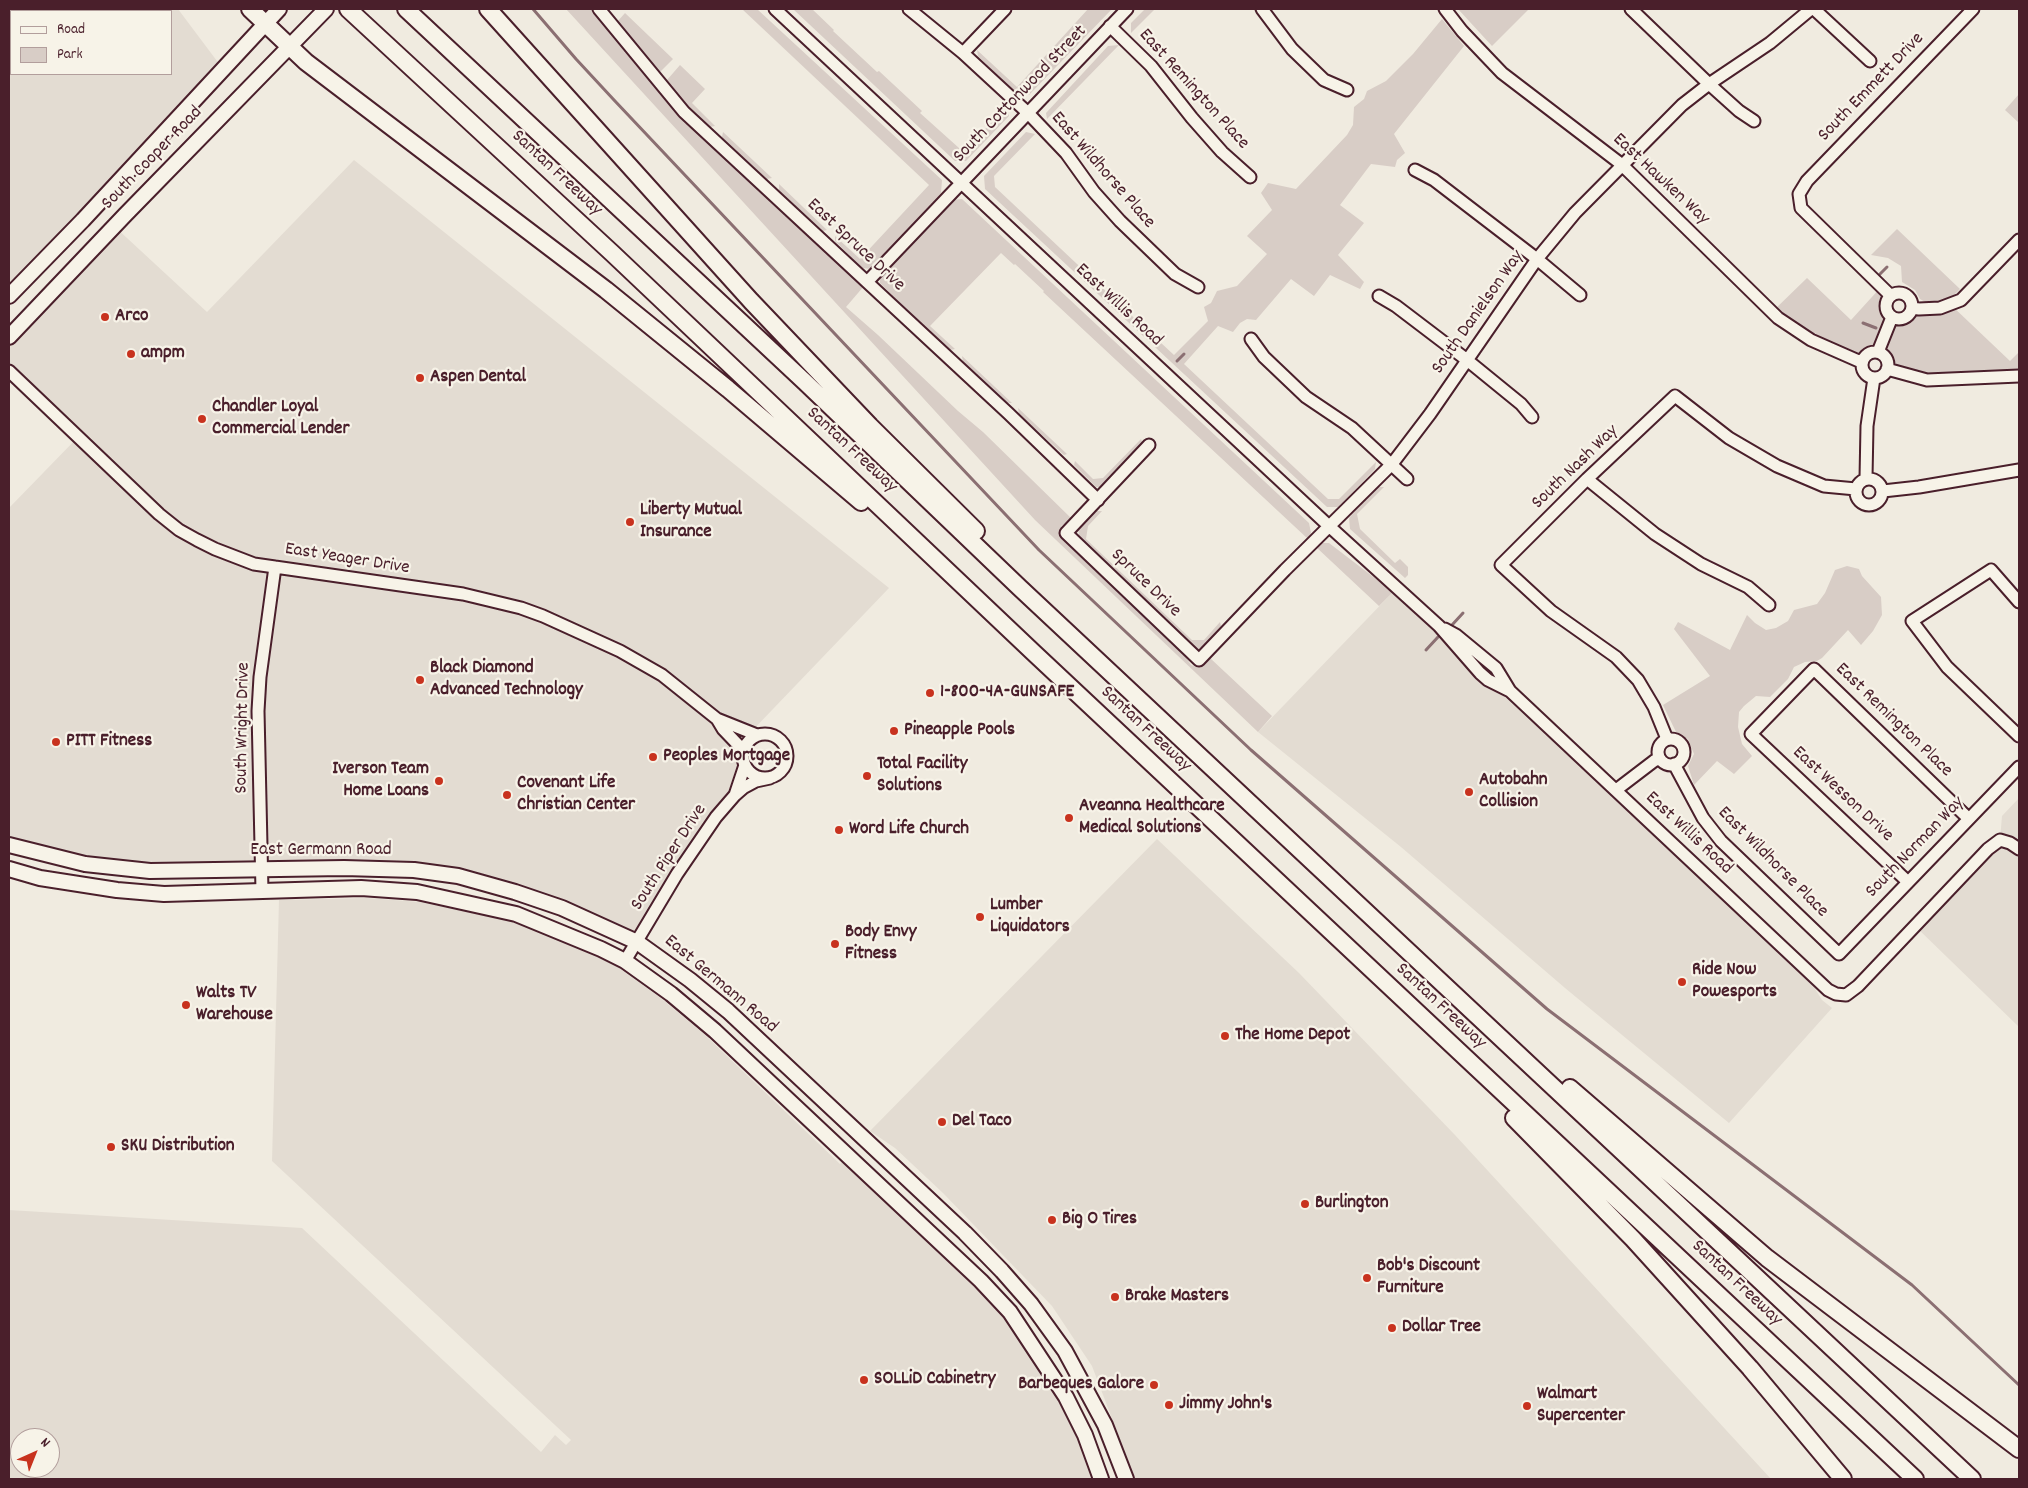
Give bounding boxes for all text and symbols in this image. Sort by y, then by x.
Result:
legend [10,10,172,75]
text: Road [57,19,85,41]
street label: South Cottonwood Street [949,21,1093,169]
street label: East Remington Place [1133,25,1253,155]
street label: South Emmett Drive [1814,29,1930,147]
text: Park [57,44,83,66]
street label: South Cooper Road [98,102,208,216]
street label: East Wildhorse Place [1045,108,1159,234]
street label: Santan Freeway [506,126,606,222]
street label: East Hawken Way [1607,129,1713,231]
street label: East Spruce Drive [801,195,909,297]
street label: South Danielson Way [1428,247,1530,379]
street label: East Willis Road [1069,260,1167,352]
place label: Arco [115,306,149,328]
marker: Arco [99,311,111,323]
place label: ampm [141,343,185,365]
marker: ampm [125,348,137,360]
place label: Aspen Dental [430,367,526,389]
marker: Aspen Dental [414,372,426,384]
place label: Chandler Loyal Commercial Lender [212,397,349,441]
street label: Santan Freeway [801,403,901,499]
marker: Chandler Loyal Commercial Lender [196,413,208,425]
street label: South Nash Way [1528,421,1624,515]
place label: Liberty Mutual Insurance [640,500,742,544]
marker: Liberty Mutual Insurance [624,516,636,528]
street label: East Yeager Drive [283,539,411,581]
street label: Spruce Drive [1105,545,1185,623]
place label: Black Diamond Advanced Technology [430,658,583,702]
street label: East Remington Place [1829,659,1957,783]
street label: South Wright Drive [231,662,257,794]
marker: Black Diamond Advanced Technology [414,674,426,686]
place label: 1-800-4A-GUNSAFE [940,682,1074,704]
street label: Santan Freeway [1095,682,1195,778]
marker: 1-800-4A-GUNSAFE [924,687,936,699]
place label: Pineapple Pools [904,720,1015,742]
marker: Pineapple Pools [888,725,900,737]
place label: PITT Fitness [66,731,152,753]
marker: PITT Fitness [50,736,62,748]
street label: East Wesson Drive [1787,742,1897,848]
place label: Peoples Mortgage [663,746,790,768]
marker: Peoples Mortgage [647,751,659,763]
place label: Total Facility Solutions [877,754,967,798]
place label: Iverson Team Home Loans [332,759,429,803]
marker: Total Facility Solutions [861,770,873,782]
place label: Autobahn Collision [1479,770,1548,814]
place label: Covenant Life Christian Center [517,773,635,817]
marker: Iverson Team Home Loans [433,775,445,787]
marker: Autobahn Collision [1463,786,1475,798]
street label: East Willis Road [1639,788,1737,880]
marker: Covenant Life Christian Center [501,789,513,801]
street label: South Norman Way [1862,792,1970,904]
place label: Aveanna Healthcare Medical Solutions [1079,796,1225,840]
street label: South Piper Drive [627,800,713,916]
street label: East Wildhorse Place [1712,803,1832,923]
marker: Aveanna Healthcare Medical Solutions [1063,812,1075,824]
place label: Word Life Church [849,819,969,841]
marker: Word Life Church [833,824,845,836]
street label: East Germann Road [250,840,392,862]
place label: Lumber Liquidators [990,895,1070,939]
marker: Lumber Liquidators [974,911,986,923]
place label: Body Envy Fitness [845,922,916,966]
street label: East Germann Road [659,931,781,1039]
marker: Body Envy Fitness [829,938,841,950]
street label: Santan Freeway [1390,959,1490,1055]
place label: Ride Now Powesports [1692,960,1777,1004]
marker: Ride Now Powesports [1676,976,1688,988]
place label: Walts TV Warehouse [196,983,273,1027]
marker: Walts TV Warehouse [180,999,192,1011]
place label: The Home Depot [1235,1025,1350,1047]
marker: The Home Depot [1219,1030,1231,1042]
place label: Del Taco [952,1111,1012,1133]
marker: Del Taco [936,1116,948,1128]
place label: SKU Distribution [121,1136,235,1158]
marker: SKU Distribution [105,1141,117,1153]
place label: Burlington [1315,1193,1389,1215]
marker: Burlington [1299,1198,1311,1210]
place label: Big O Tires [1062,1209,1137,1231]
marker: Big O Tires [1046,1214,1058,1226]
street label: Santan Freeway [1686,1236,1786,1332]
place label: Bob's Discount Furniture [1377,1256,1480,1300]
marker: Bob's Discount Furniture [1361,1272,1373,1284]
place label: Brake Masters [1125,1286,1229,1308]
marker: Brake Masters [1109,1291,1121,1303]
place label: Dollar Tree [1402,1317,1481,1339]
marker: Dollar Tree [1386,1322,1398,1334]
place label: SOLLiD Cabinetry [874,1369,995,1391]
marker: SOLLiD Cabinetry [858,1374,870,1386]
place label: Barbeques Galore [1018,1374,1144,1396]
marker: Barbeques Galore [1148,1379,1160,1391]
place label: Walmart Supercenter [1537,1384,1625,1428]
place label: Jimmy John's [1179,1394,1272,1416]
marker: Jimmy John's [1163,1399,1175,1411]
marker: Walmart Supercenter [1521,1400,1533,1412]
north arrow [10,1428,60,1478]
text: N [35,1433,54,1453]

